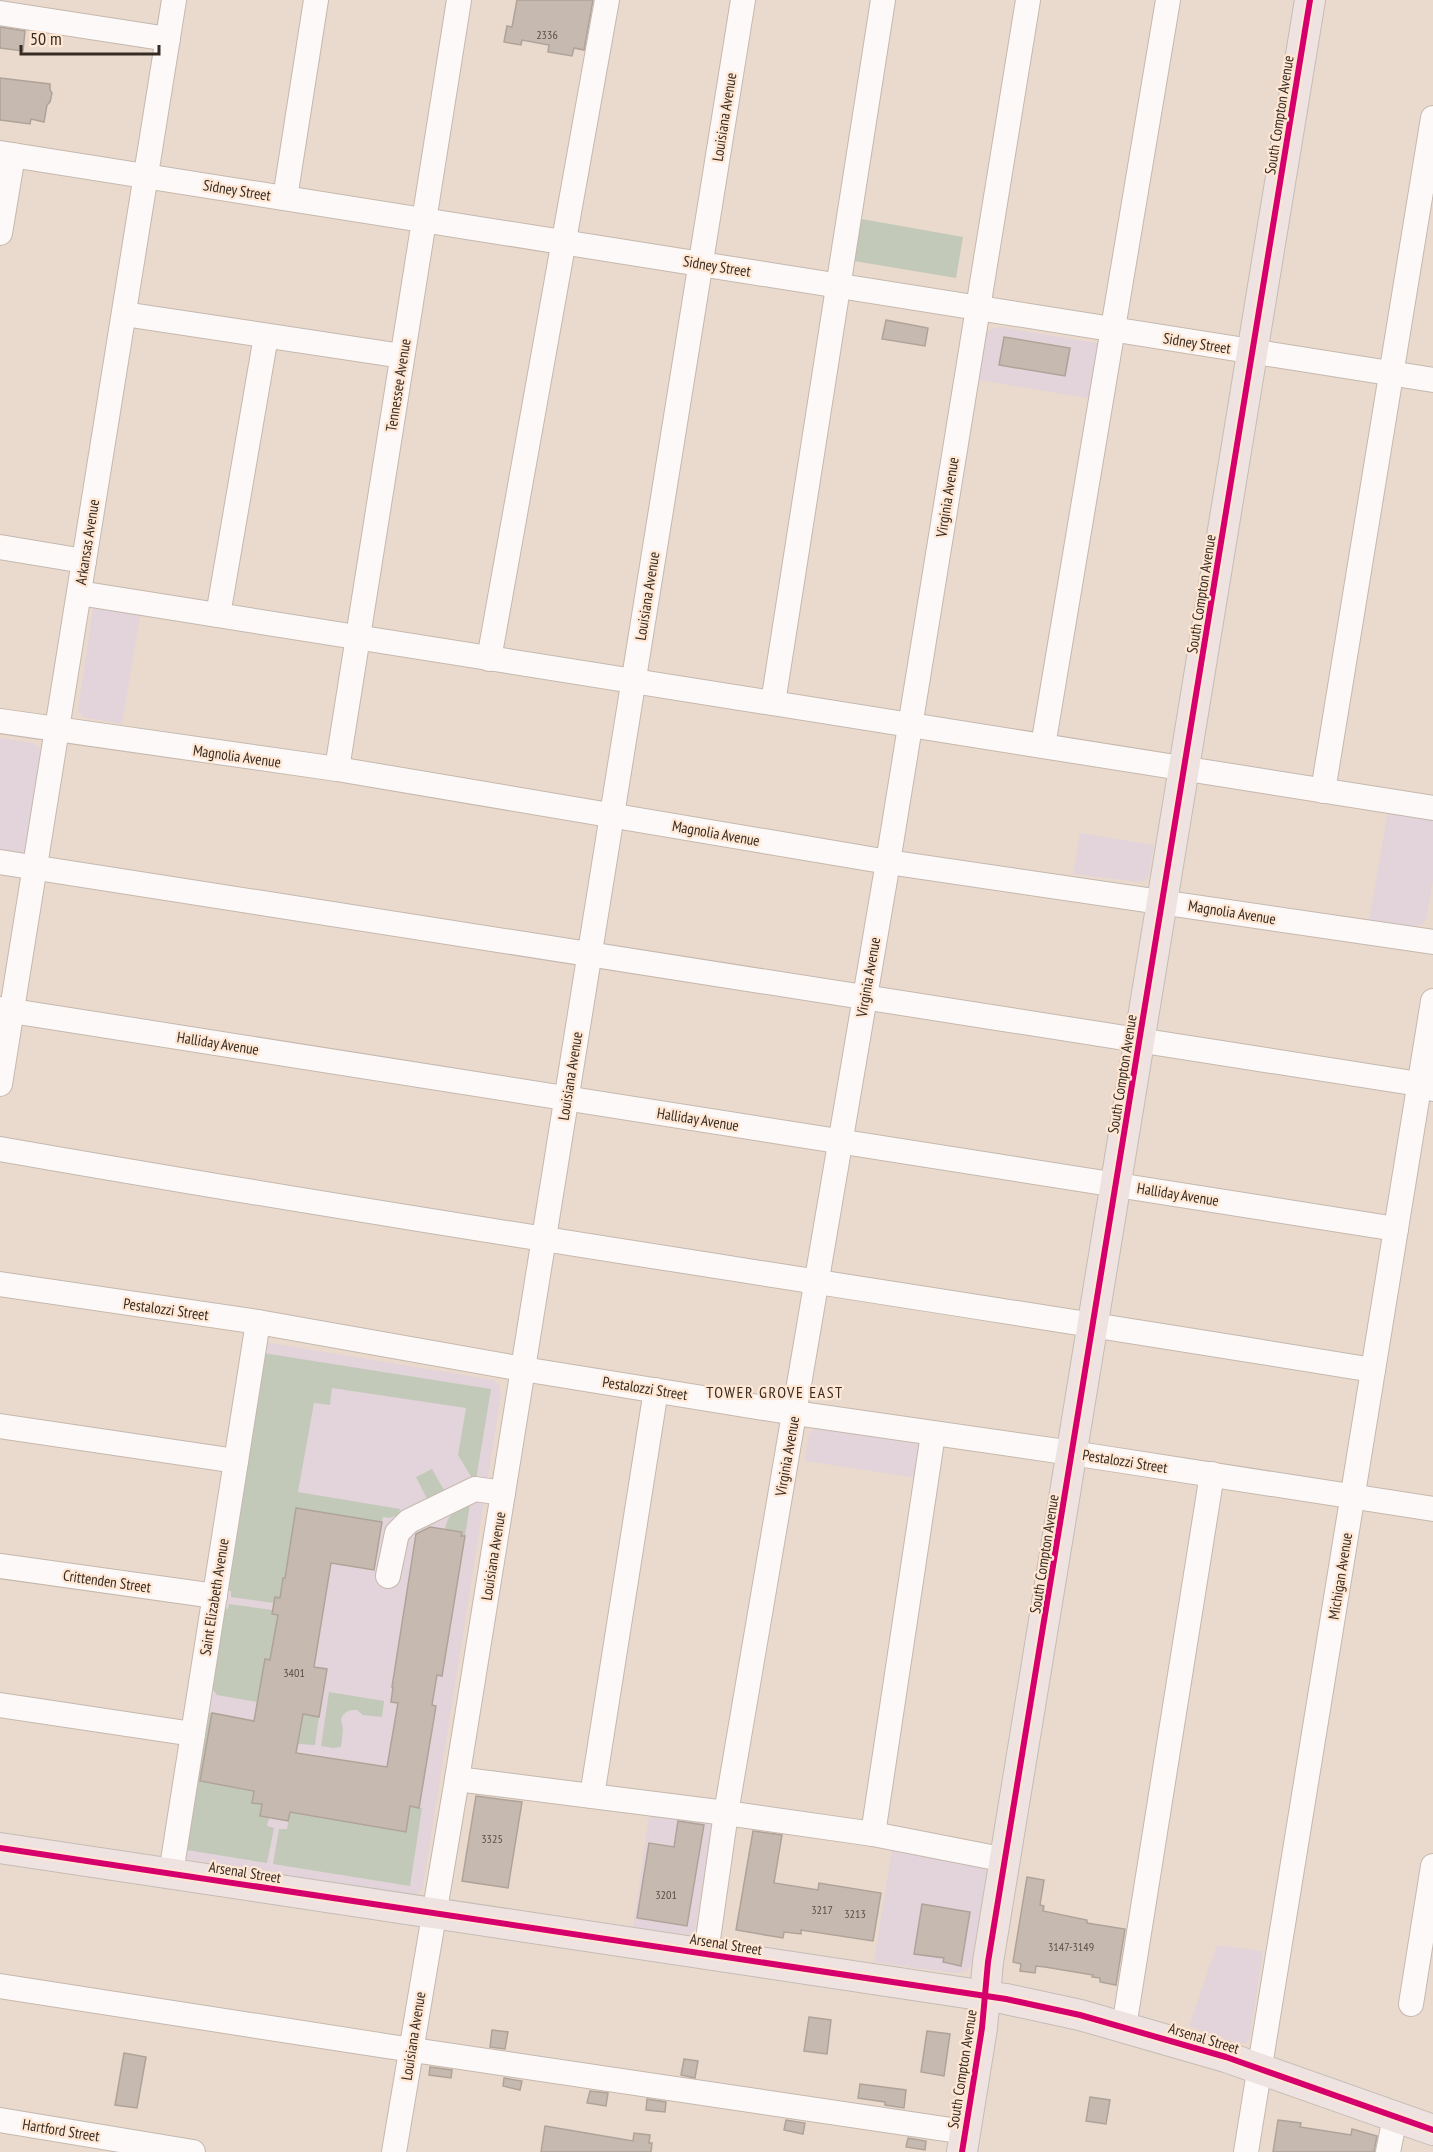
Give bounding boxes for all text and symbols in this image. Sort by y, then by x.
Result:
scale bar [21,18,159,56]
text: 50 m [30,27,62,50]
house number: 2336 [536,27,558,42]
street label: South Compton Avenue [1260,54,1298,176]
street label: Louisiana Avenue [708,71,740,163]
street label: Sidney Street [202,175,272,205]
street label: Sidney Street [682,251,752,281]
street label: Sidney Street [1162,328,1232,358]
street label: Tennessee Avenue [381,337,415,433]
street label: Virginia Avenue [931,456,963,539]
street label: Arkansas Avenue [71,498,103,586]
street label: South Compton Avenue [1182,533,1220,655]
street label: Louisiana Avenue [631,550,663,642]
street label: Magnolia Avenue [192,740,282,772]
street label: Magnolia Avenue [671,816,761,850]
street label: Magnolia Avenue [1187,896,1277,928]
street label: Virginia Avenue [851,936,884,1019]
street label: South Compton Avenue [1103,1013,1141,1135]
street label: Halliday Avenue [176,1027,260,1059]
street label: Louisiana Avenue [554,1030,586,1122]
street label: Halliday Avenue [656,1103,740,1135]
street label: Halliday Avenue [1136,1178,1220,1210]
street label: Pestalozzi Street [122,1294,210,1324]
street label: Pestalozzi Street [601,1372,689,1404]
district label: TOWER GROVE EAST [706,1382,844,1402]
street label: Virginia Avenue [770,1415,803,1498]
street label: Pestalozzi Street [1081,1445,1169,1477]
street label: South Compton Avenue [1025,1493,1063,1615]
street label: Louisiana Avenue [477,1510,509,1602]
street label: Michigan Avenue [1324,1531,1356,1621]
street label: Saint Elizabeth Avenue [195,1537,233,1657]
street label: Crittenden Street [62,1565,152,1597]
house number: 3401 [283,1665,305,1680]
house number: 3325 [481,1831,503,1846]
street label: Arsenal Street [208,1857,282,1887]
house number: 3201 [655,1887,677,1902]
house number: 3217 [811,1902,833,1917]
house number: 3213 [844,1906,866,1921]
street label: Arsenal Street [689,1929,763,1959]
house number: 3147-3149 [1048,1939,1094,1954]
street label: Louisiana Avenue [397,1990,429,2082]
street label: South Compton Avenue [943,2008,981,2130]
street label: Arsenal Street [1166,2018,1242,2058]
street label: Hartford Street [21,2115,101,2145]

